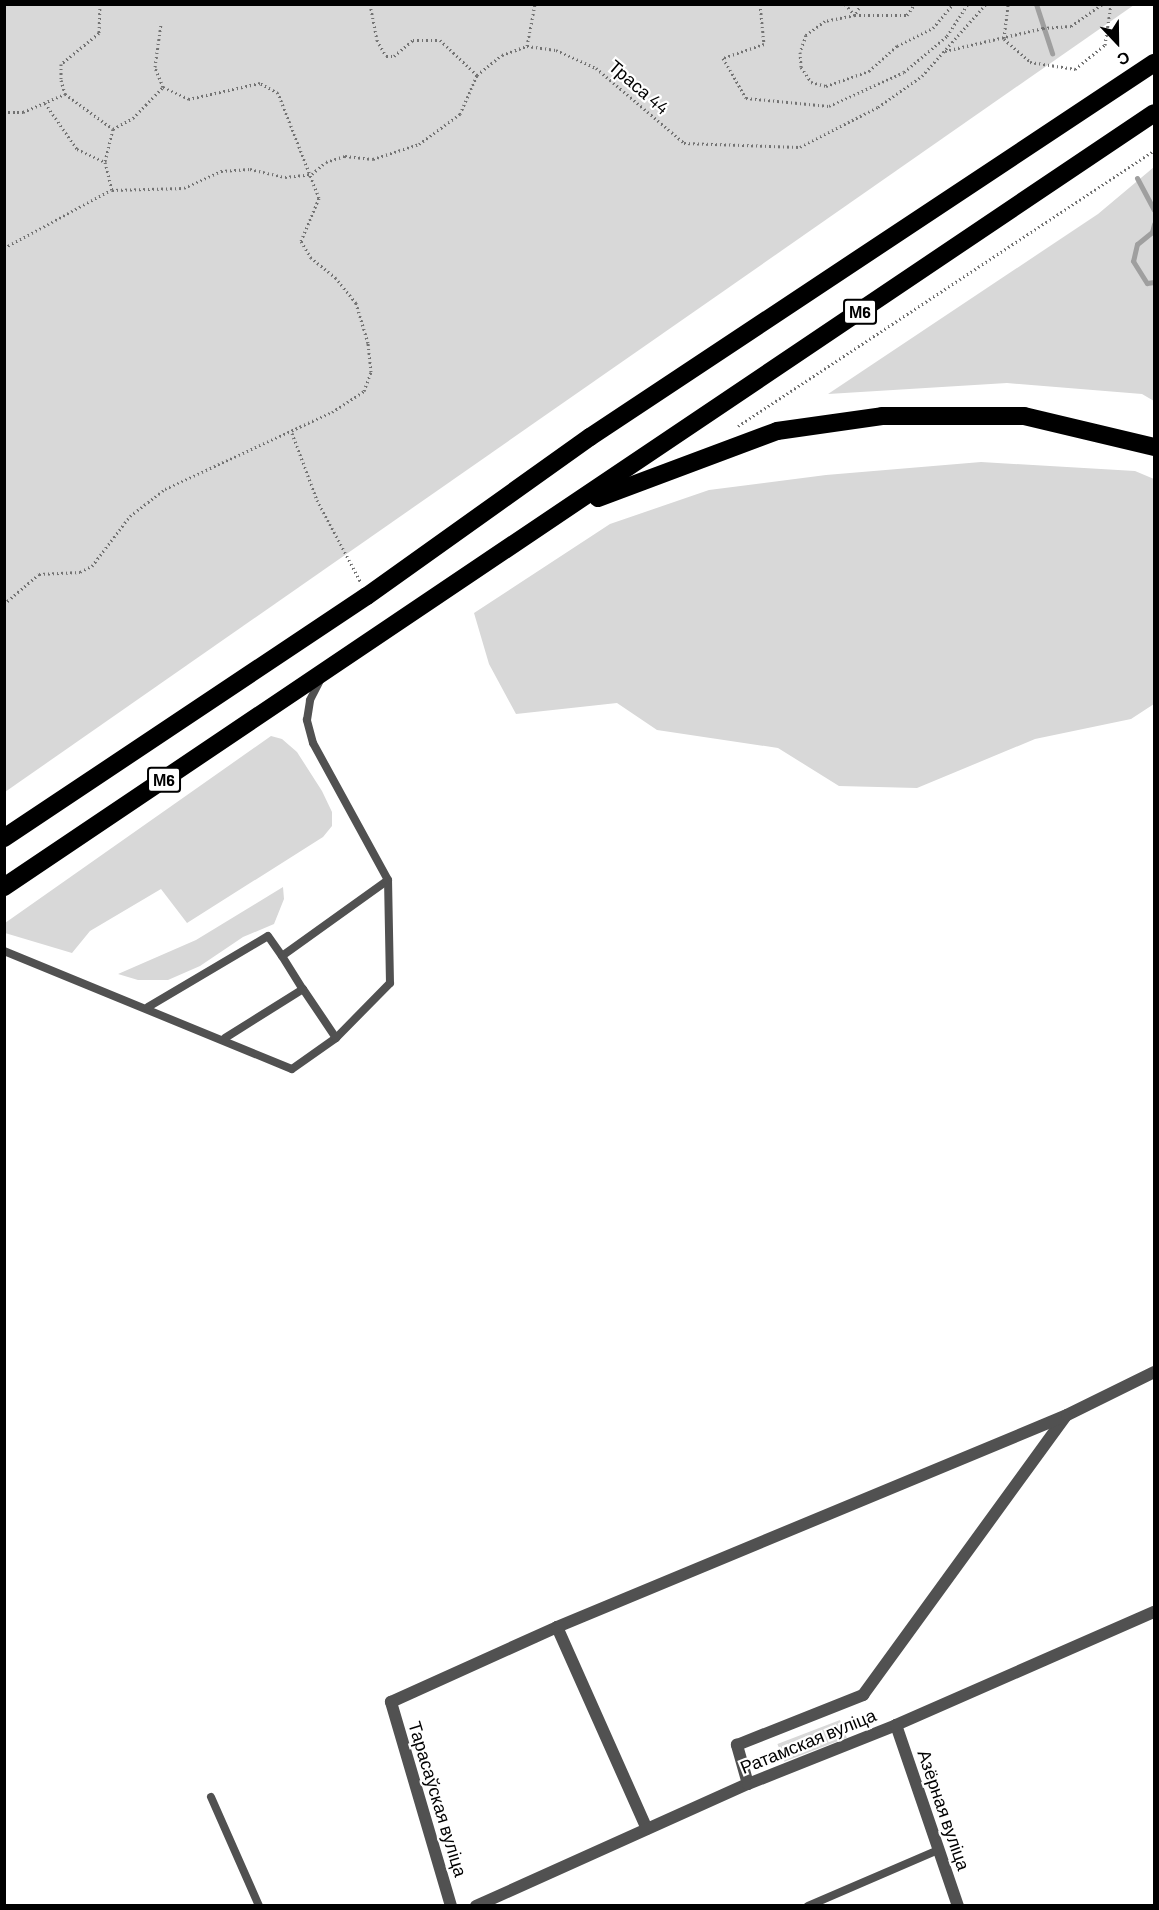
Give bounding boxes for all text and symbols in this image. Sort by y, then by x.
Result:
north arrow [1087,12,1147,72]
text: С [1115,48,1133,70]
street label: Траса 44 [605,55,673,119]
road number: М6 [842,299,878,325]
road number: М6 [146,767,182,793]
street label: Ратамская вуліца [737,1704,879,1778]
street label: Тарасаўская вуліца [404,1719,472,1879]
street label: Азёрная вуліца [913,1747,975,1873]

